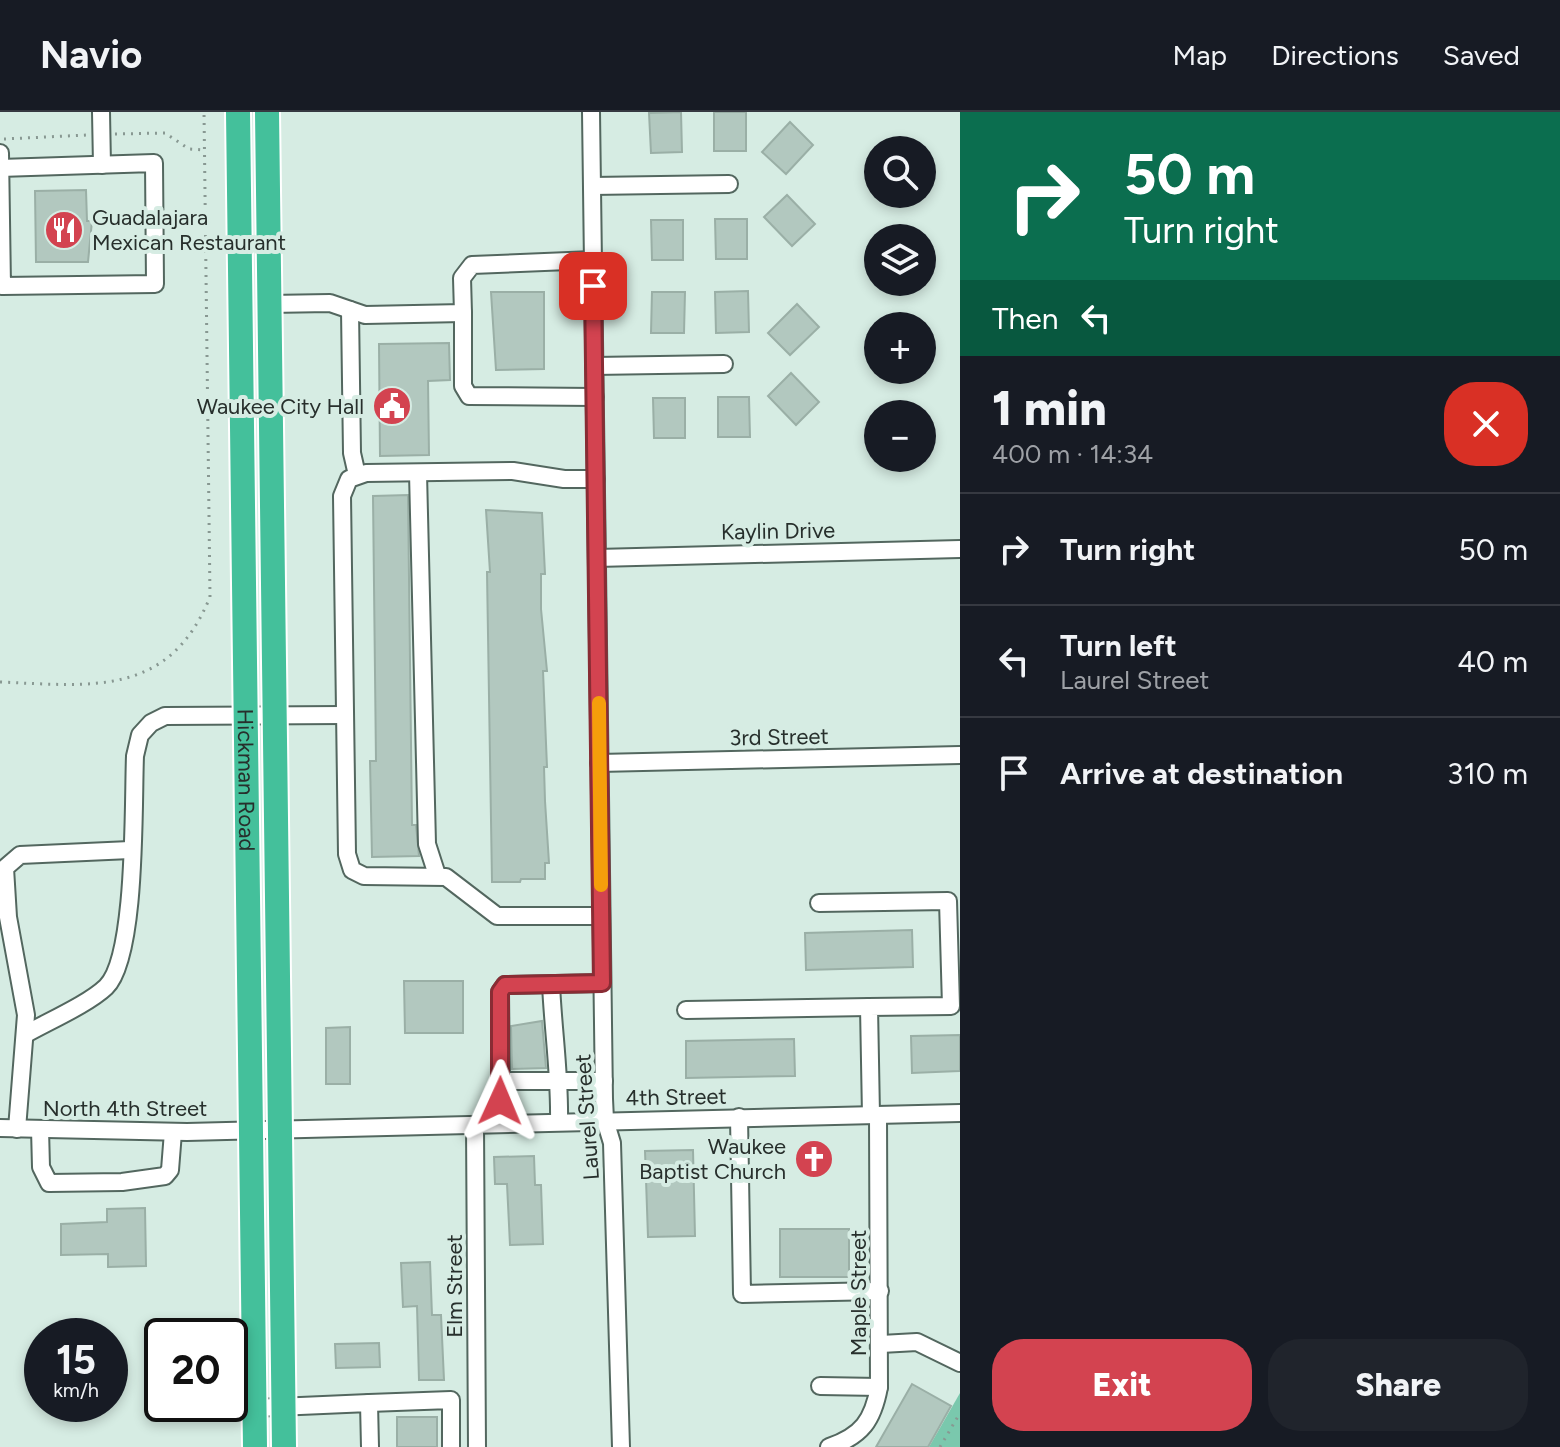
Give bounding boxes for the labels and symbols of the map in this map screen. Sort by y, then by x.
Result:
place label: Guadalajara Mexican Restaurant [92,204,286,256]
restaurant icon: Guadalajara Mexican Restaurant [43,209,85,251]
pin [559,252,627,320]
public building icon: Waukee City Hall [371,385,413,427]
place label: Waukee City Hall [197,393,364,420]
street label: Kaylin Drive [721,517,835,545]
street label: Hickman Road [232,708,261,851]
street label: 3rd Street [729,723,829,751]
street label: Laurel Street [569,1053,605,1181]
position arrow [458,1059,542,1143]
street label: 4th Street [625,1083,727,1111]
street label: North 4th Street [43,1095,207,1122]
place label: Waukee Baptist Church [639,1133,786,1185]
church icon: Waukee Baptist Church [793,1138,835,1180]
street label: Maple Street [845,1230,872,1356]
street label: Elm Street [441,1234,468,1338]
speed limit sign: 20 [144,1318,248,1422]

